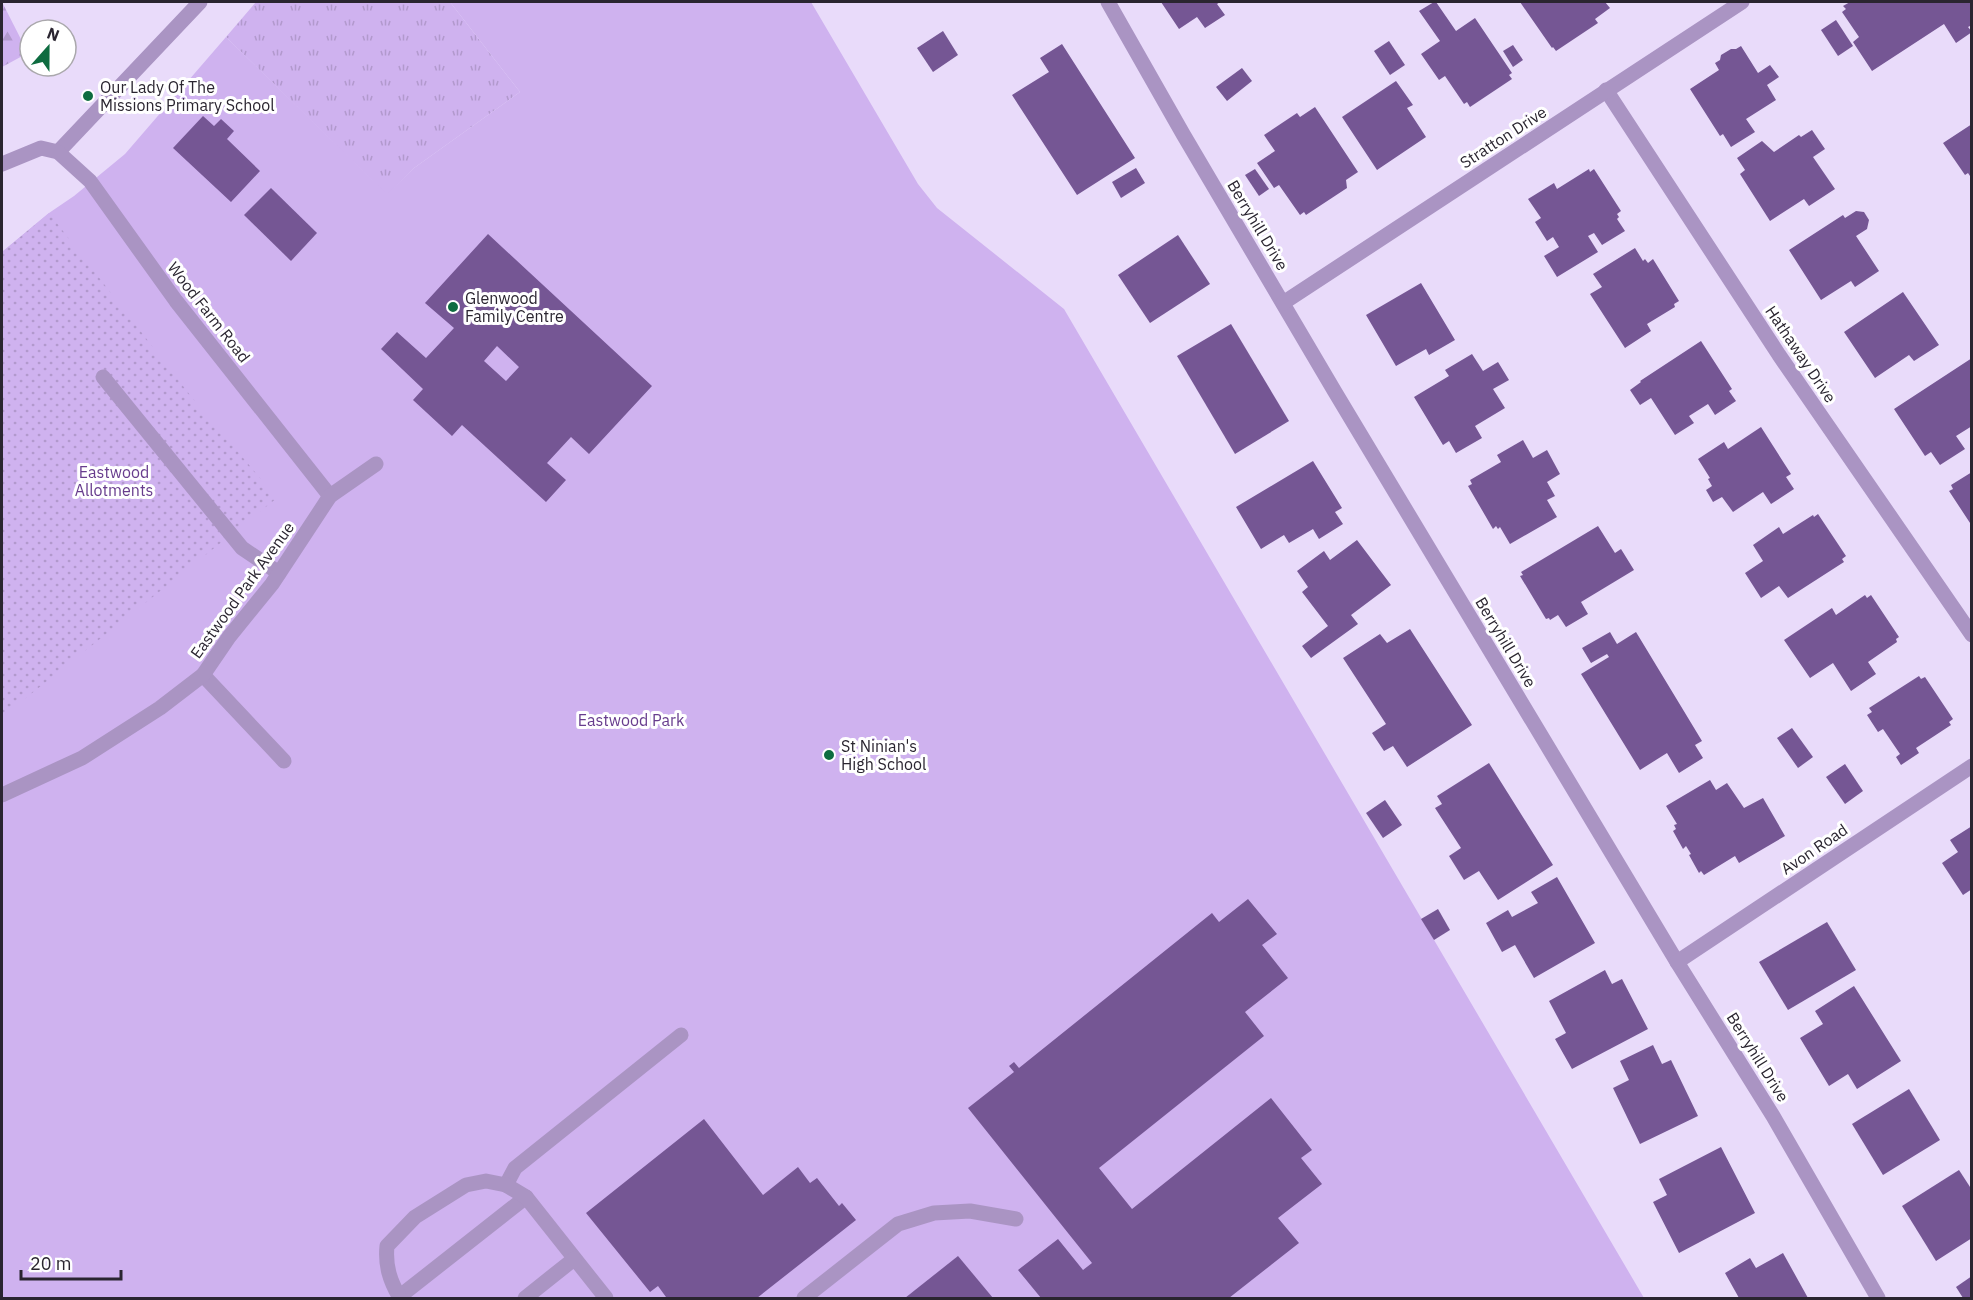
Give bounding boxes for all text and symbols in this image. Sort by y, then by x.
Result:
north arrow [18,18,78,78]
text: N [44,23,62,45]
place label: Our Lady Of The Missions Primary School [100,77,275,115]
marker: Our Lady Of The Missions Primary School [81,89,95,103]
street label: Stratton Drive [1456,101,1550,172]
street label: Berryhill Drive [1223,176,1293,274]
street label: Wood Farm Road [163,258,255,366]
place label: Glenwood Family Centre [465,288,564,326]
marker: Glenwood Family Centre [446,300,460,314]
street label: Hathaway Drive [1761,302,1841,406]
park label: Eastwood Allotments [75,462,153,500]
street label: Eastwood Park Avenue [186,518,298,662]
street label: Berryhill Drive [1471,593,1541,691]
park label: Eastwood Park [578,710,685,730]
place label: St Ninian's High School [841,736,926,774]
marker: St Ninian's High School [822,748,836,762]
street label: Avon Road [1777,819,1851,879]
street label: Berryhill Drive [1723,1009,1794,1106]
scale bar [21,1243,122,1281]
text: 20 m [30,1252,72,1275]

